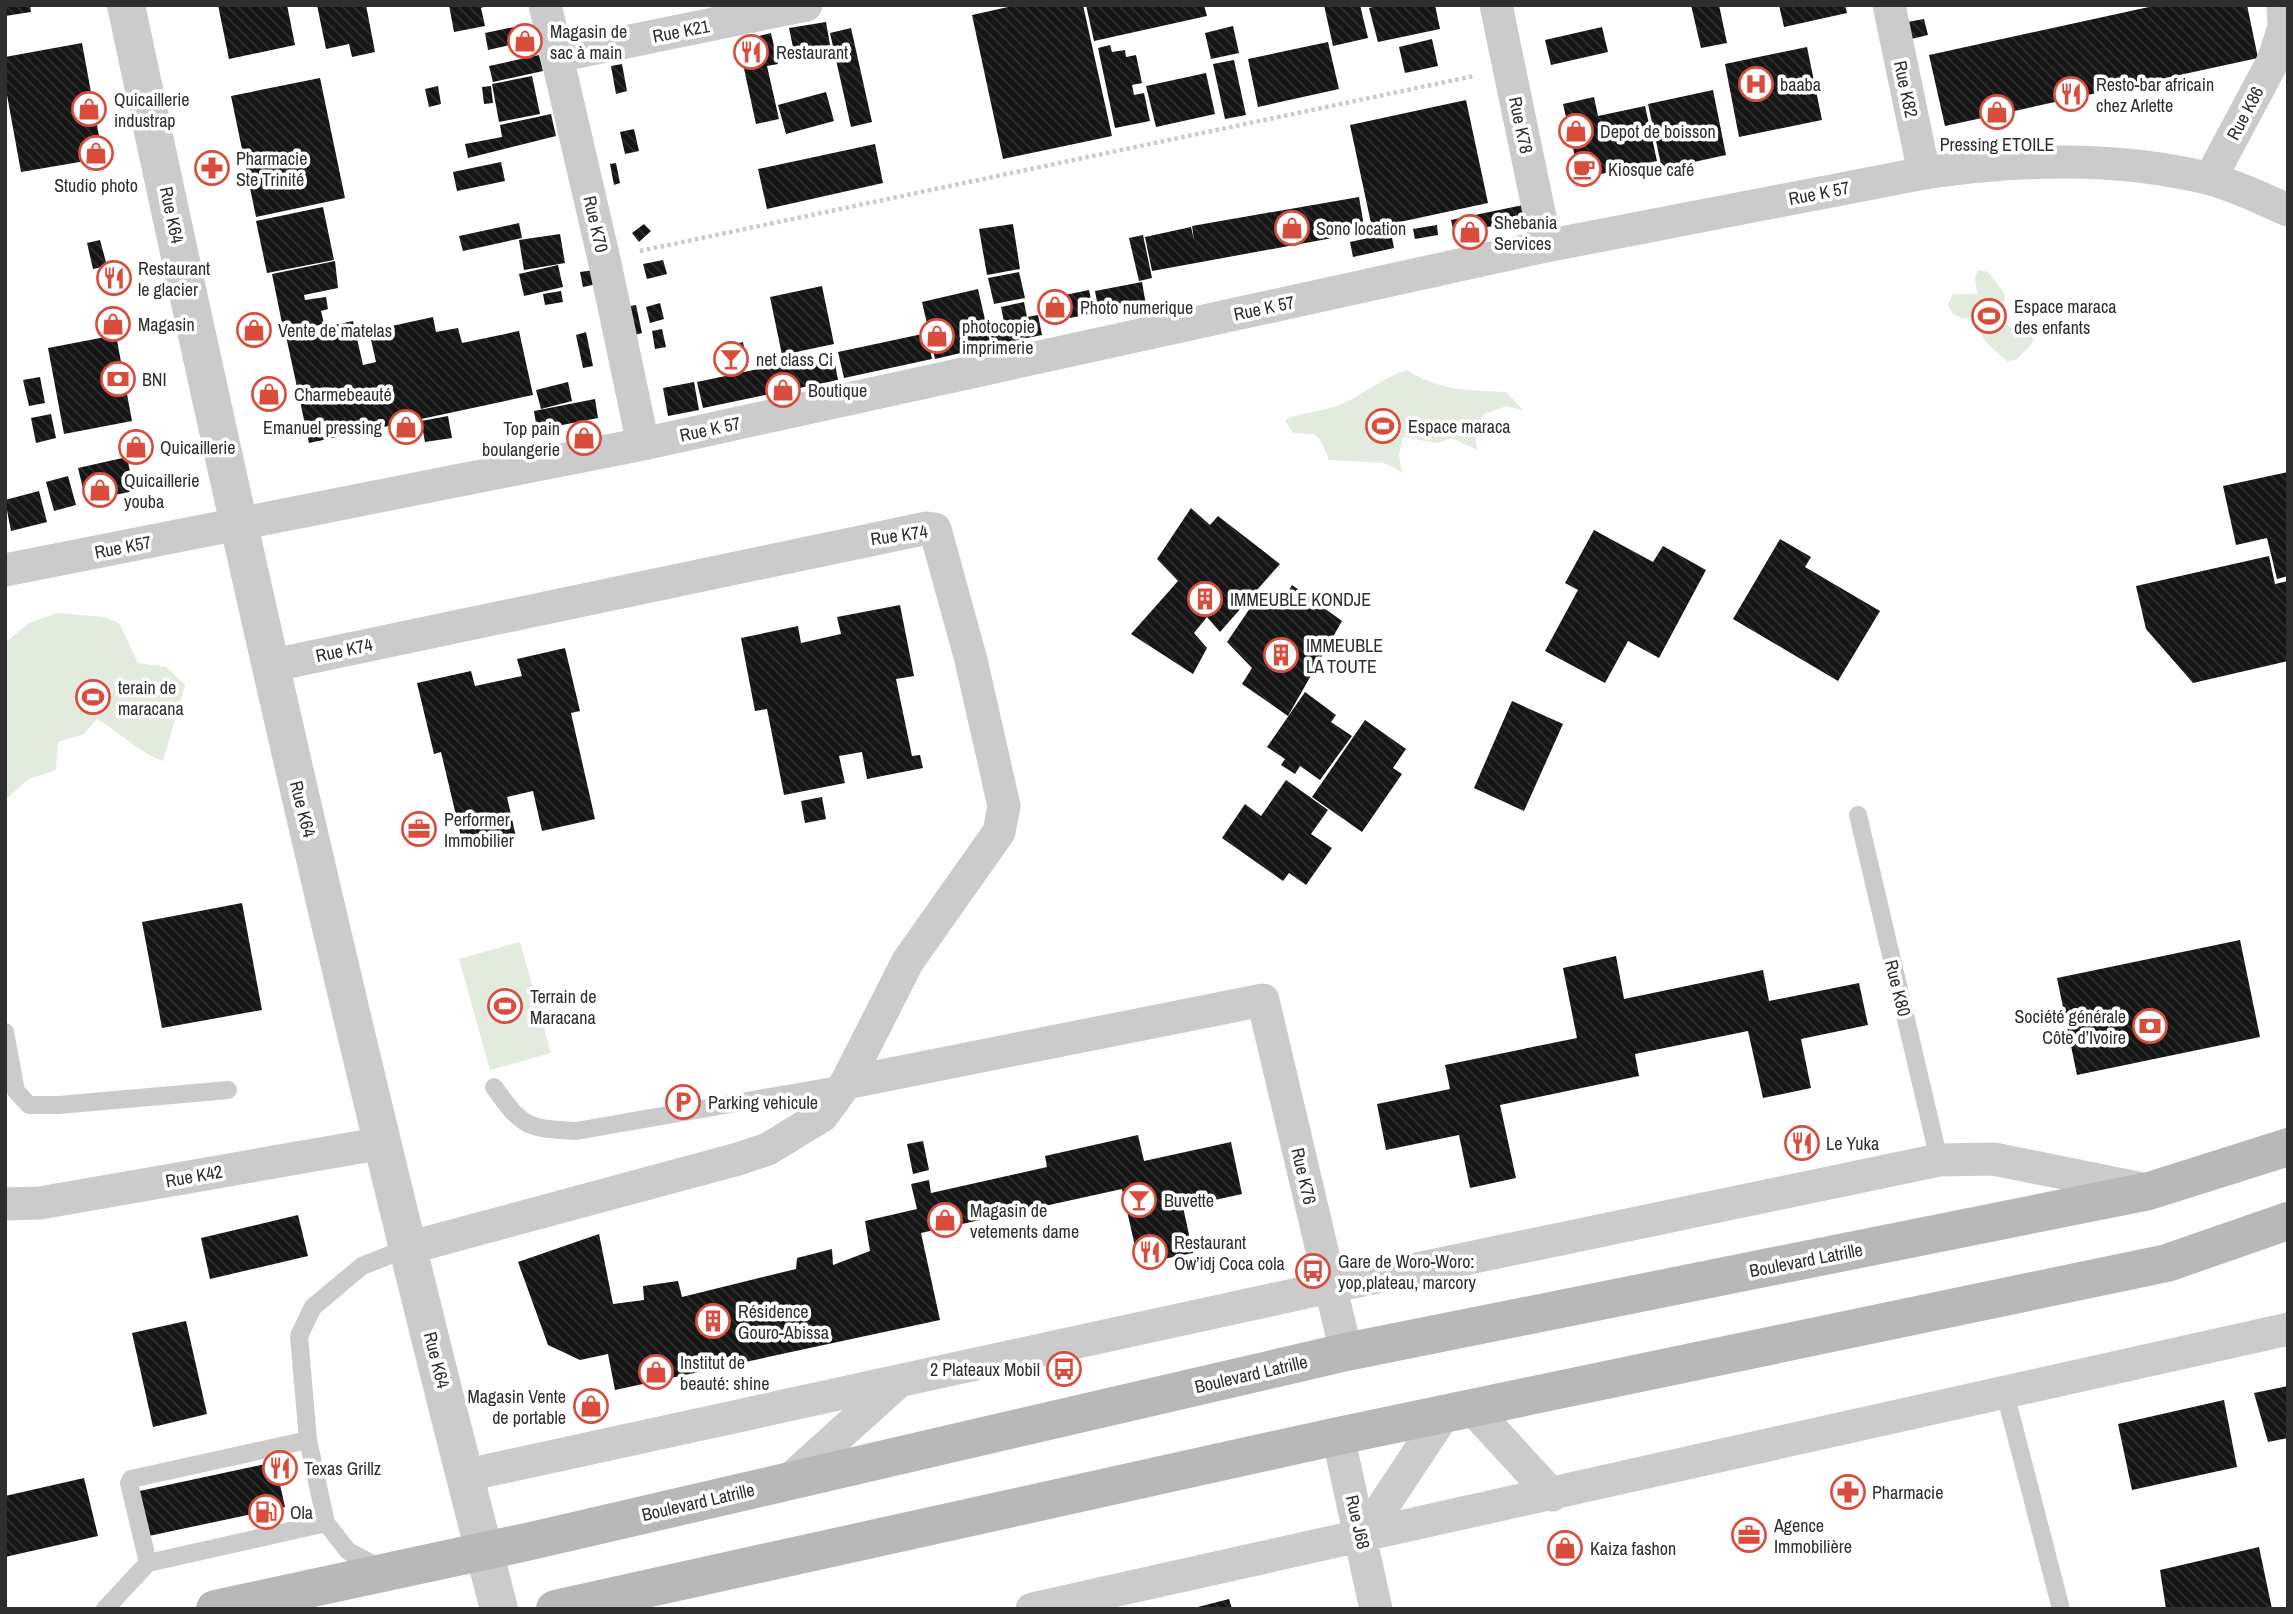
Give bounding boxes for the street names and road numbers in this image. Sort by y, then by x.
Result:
street label: Rue K21 [650,13,712,49]
street label: Rue K82 [1888,58,1924,120]
street label: Rue K86 [2220,82,2270,144]
street label: Rue K78 [1503,94,1539,156]
street label: Rue K 57 [1786,175,1852,211]
street label: Rue K64 [154,184,190,246]
street label: Rue K70 [577,193,615,255]
street label: Rue K 57 [1231,289,1297,327]
street label: Rue K 57 [677,410,743,448]
street label: Rue K74 [869,519,929,551]
street label: Rue K57 [92,529,154,565]
street label: Rue K74 [313,632,375,668]
street label: Rue K64 [284,778,322,840]
street label: Rue K80 [1879,957,1917,1019]
street label: Rue K76 [1285,1145,1323,1207]
street label: Rue K42 [164,1159,224,1193]
street label: Boulevard Latrille [1747,1237,1865,1283]
street label: Rue K64 [418,1329,456,1391]
street label: Boulevard Latrille [1192,1349,1310,1399]
street label: Boulevard Latrille [639,1477,757,1527]
street label: Rue J68 [1340,1492,1376,1552]

